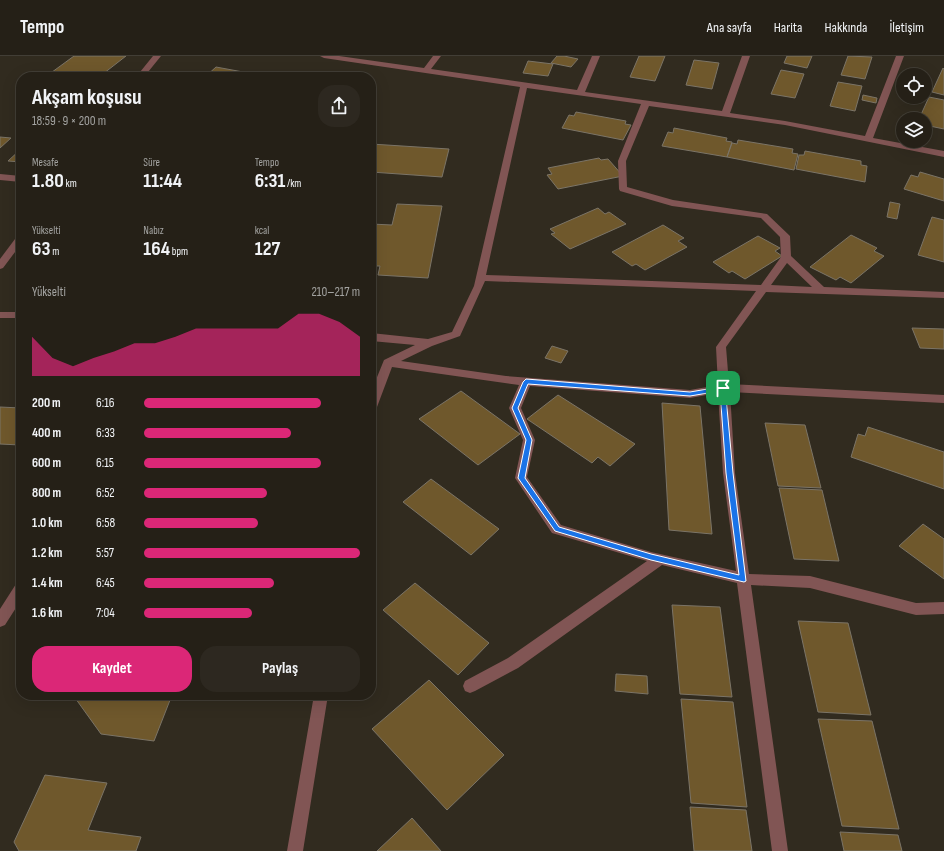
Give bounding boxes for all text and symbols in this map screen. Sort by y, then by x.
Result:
text: Tempo [20,16,64,39]
text: Ana sayfa [707,19,752,36]
text: Harita [774,19,802,36]
text: Hakkında [824,19,867,36]
text: İletişim [889,19,924,36]
map controls [896,68,932,148]
button: locate [896,68,932,104]
text: Akşam koşusu [32,84,142,111]
button: share [318,85,360,127]
button: layers [896,112,932,148]
text: 18:59 · 9 × 200 m [32,113,106,129]
text: Mesafe [32,156,58,169]
text: Süre [143,156,160,169]
text: Tempo [255,156,279,169]
text: 1.80 [32,169,64,193]
text: 11:44 [143,169,182,193]
text: 6:31 [255,169,285,193]
text: km [64,177,77,190]
text: /km [285,177,301,190]
text: Yükselti [32,224,61,237]
text: Nabız [143,224,164,237]
text: kcal [255,224,269,237]
text: 63 [32,237,50,261]
text: 164 [143,237,170,261]
text: 127 [255,237,280,261]
text: m [50,245,59,258]
text: bpm [170,245,188,258]
text: Yükselti [32,284,66,300]
text: 210–217 m [311,284,360,300]
pin [706,371,740,405]
icon: arrive [712,377,734,399]
text: 200 m [32,395,61,411]
text: 6:16 [96,395,114,411]
text: 400 m [32,425,61,441]
text: 6:33 [96,425,115,441]
text: 600 m [32,455,61,471]
text: 6:15 [96,455,114,471]
text: 800 m [32,485,61,501]
text: 6:52 [96,485,115,501]
text: 1.0 km [32,515,62,531]
text: 6:58 [96,515,115,531]
text: 1.2 km [32,545,62,561]
text: 5:57 [96,545,114,561]
text: 1.4 km [32,575,63,591]
text: 6:45 [96,575,115,591]
text: 1.6 km [32,605,62,621]
text: 7:04 [96,605,115,621]
button: Kaydet [32,646,192,692]
button: Paylaş [200,646,360,692]

